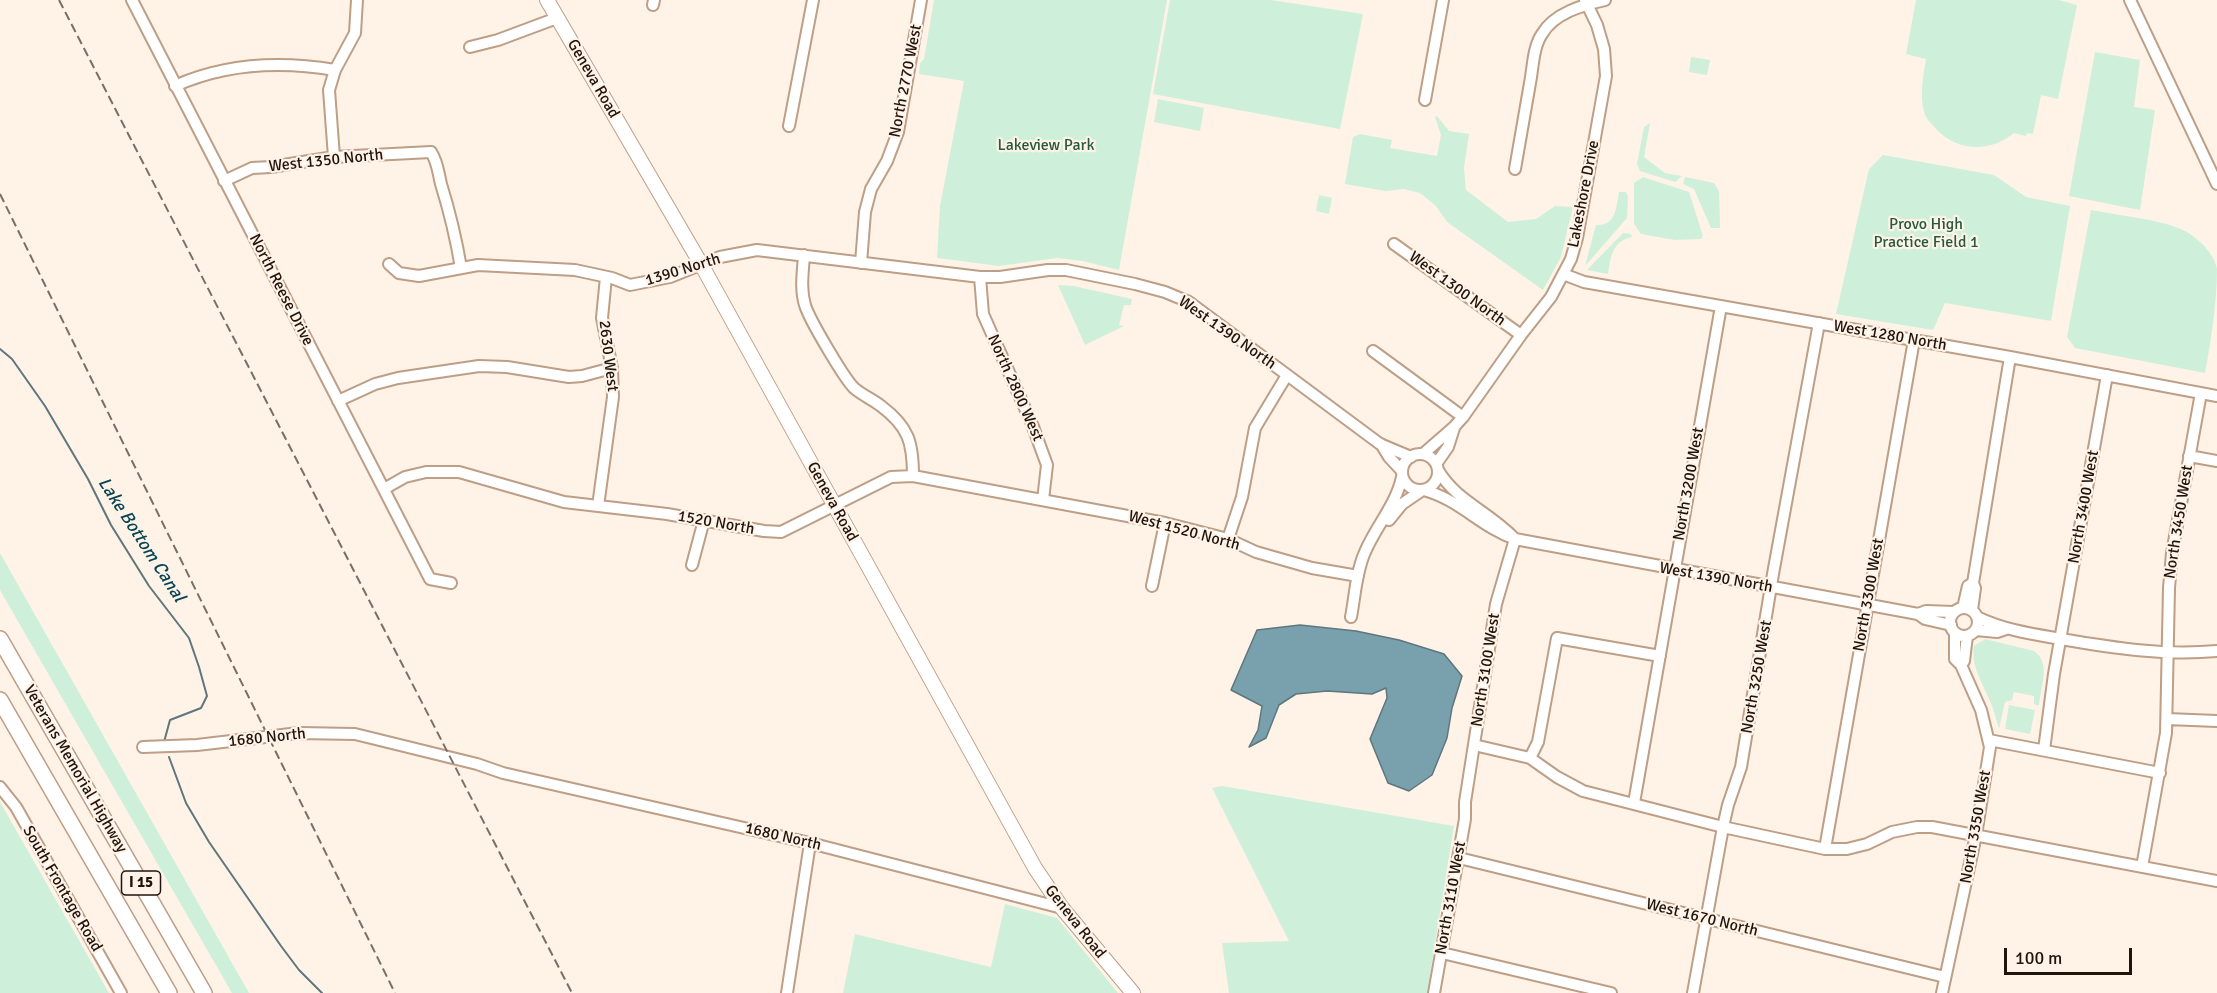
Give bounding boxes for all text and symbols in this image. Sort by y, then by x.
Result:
street label: North 2770 West [886,23,926,139]
street label: Geneva Road [563,36,623,122]
park label: Lakeview Park [998,136,1094,156]
street label: Lakeshore Drive [1564,139,1604,249]
street label: West 1350 North [268,145,384,177]
park label: Provo High Practice Field 1 [1873,215,1979,253]
street label: North Reese Drive [245,231,317,349]
street label: West 1300 North [1405,247,1509,331]
street label: 1390 North [643,249,723,291]
street label: West 1390 North [1174,292,1280,374]
street label: West 1280 North [1832,317,1948,355]
street label: 2630 West [594,319,622,393]
street label: North 2800 West [983,332,1047,444]
street label: North 3200 West [1670,426,1708,542]
street label: North 3400 West [2065,449,2103,565]
street label: Geneva Road [802,459,862,545]
street label: North 3450 West [2161,464,2197,580]
water label: Lake Bottom Canal [93,474,189,606]
street label: 1520 North [676,507,756,539]
street label: West 1520 North [1126,507,1242,555]
street label: North 3300 West [1850,537,1888,653]
street label: West 1390 North [1658,559,1774,597]
street label: North 3100 West [1468,612,1504,728]
street label: North 3250 West [1738,619,1776,735]
street label: Veterans Memorial Highway [19,682,131,856]
street label: 1680 North [227,724,307,752]
street label: North 3350 West [1957,769,1995,885]
street label: 1680 North [743,819,823,855]
street label: South Frontage Road [18,823,106,955]
street label: North 3110 West [1432,840,1470,956]
road number: I 15 [122,871,160,895]
street label: Geneva Road [1040,881,1110,963]
street label: West 1670 North [1644,895,1760,941]
scale bar [2007,936,2134,974]
text: 100 m [2015,947,2062,969]

